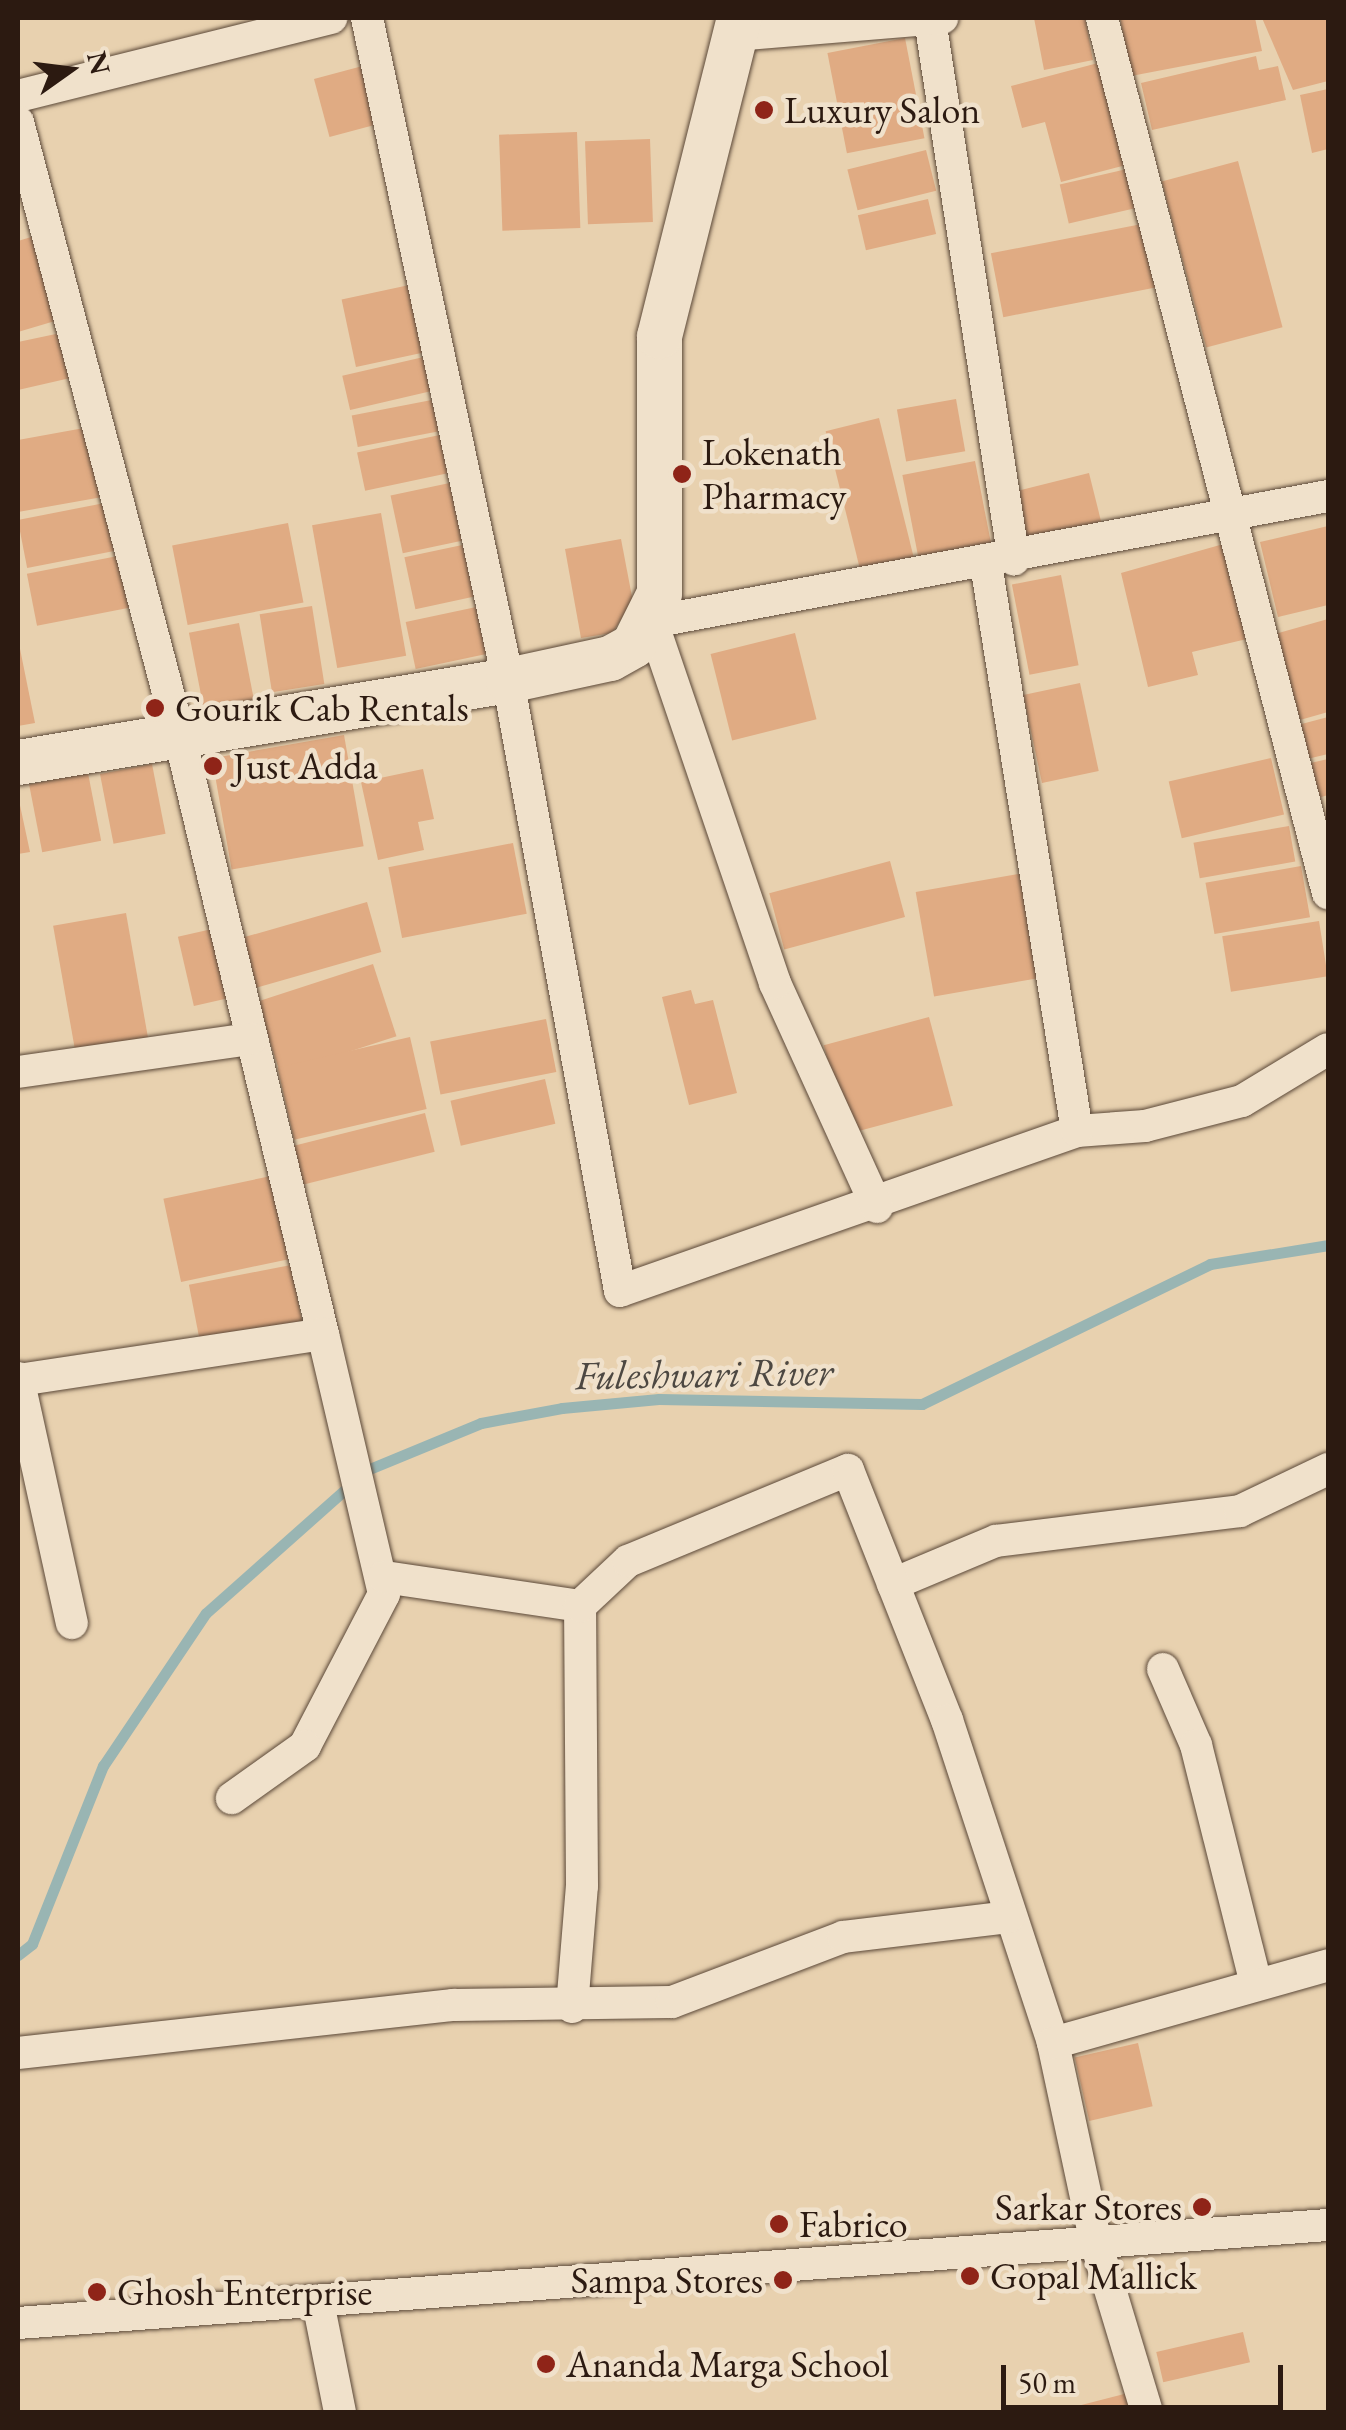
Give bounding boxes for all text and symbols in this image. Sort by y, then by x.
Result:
north arrow [20,20,120,120]
text: N [79,47,119,78]
place label: Luxury Salon [784,87,980,133]
marker: Luxury Salon [753,99,775,121]
place label: Lokenath Pharmacy [702,429,846,518]
marker: Lokenath Pharmacy [671,463,693,485]
place label: Gourik Cab Rentals [175,685,469,731]
marker: Gourik Cab Rentals [144,697,166,719]
place label: Just Adda [233,743,378,789]
marker: Just Adda [202,755,224,777]
water label: Fuleshwari River [575,1347,833,1399]
place label: Sarkar Stores [995,2184,1182,2230]
marker: Sarkar Stores [1191,2196,1213,2218]
place label: Fabrico [799,2201,908,2247]
marker: Fabrico [768,2213,790,2235]
place label: Gopal Mallick [990,2253,1197,2299]
place label: Sampa Stores [571,2257,763,2303]
marker: Gopal Mallick [959,2265,981,2287]
place label: Ghosh Enterprise [117,2269,372,2315]
marker: Sampa Stores [772,2269,794,2291]
marker: Ghosh Enterprise [86,2281,108,2303]
place label: Ananda Marga School [566,2341,889,2387]
scale bar [1006,2345,1288,2407]
marker: Ananda Marga School [535,2353,557,2375]
text: 50 m [1018,2363,1076,2402]

